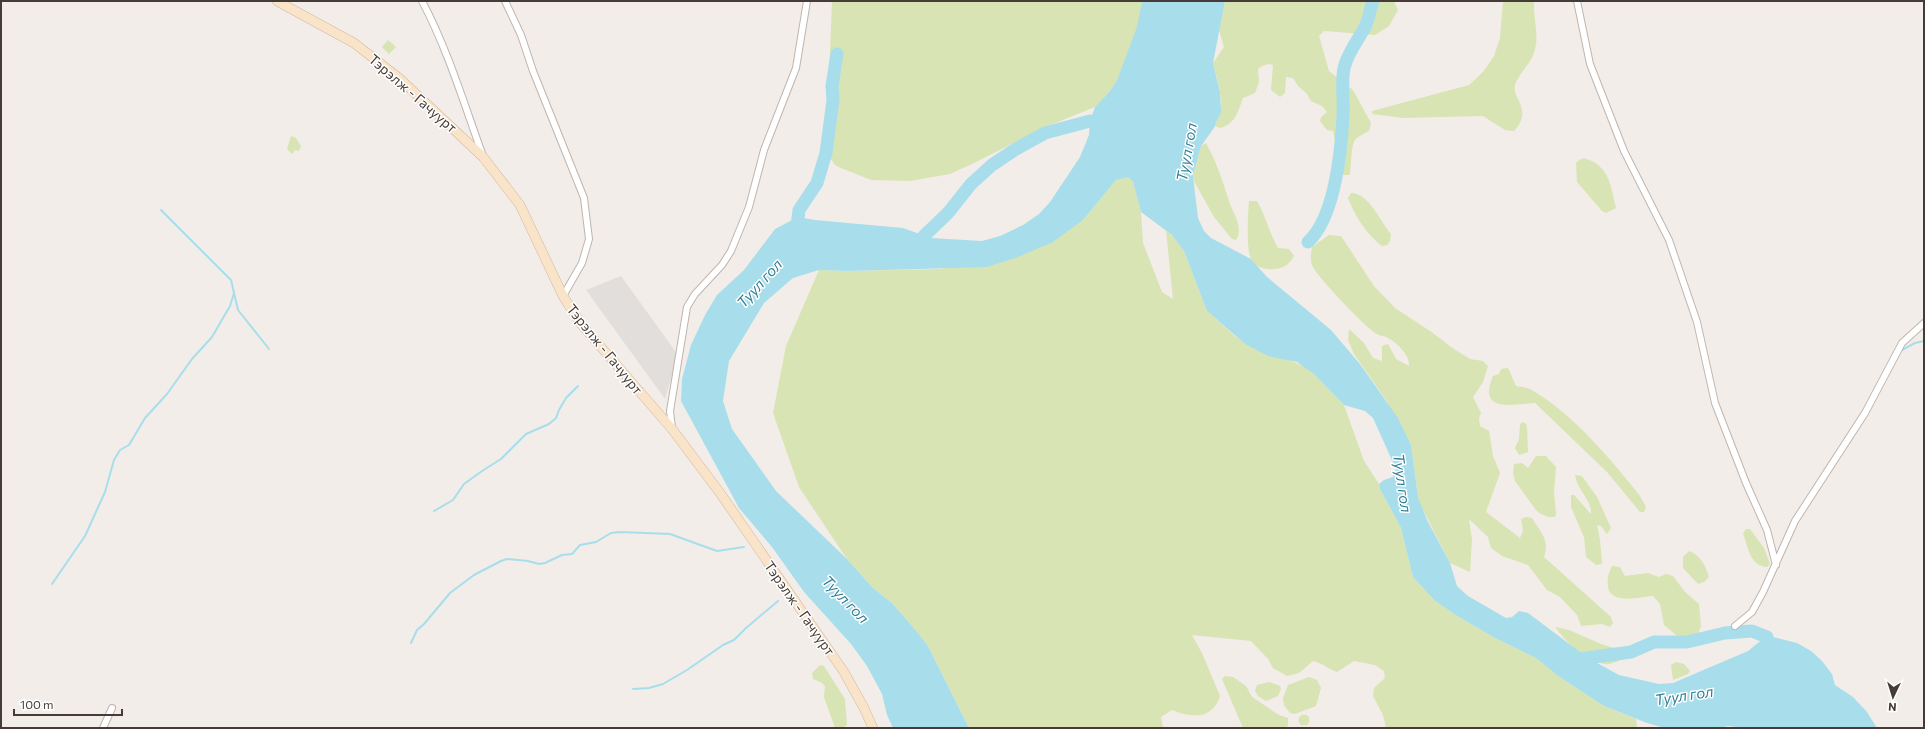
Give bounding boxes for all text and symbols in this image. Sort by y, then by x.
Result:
street label: Тэрэлж - Гачуурт [365,50,461,136]
water label: Туул гол [1172,121,1200,183]
water label: Туул гол [732,255,786,311]
street label: Тэрэлж - Гачуурт [563,300,647,398]
water label: Туул гол [1390,452,1416,514]
street label: Тэрэлж - Гачуурт [761,558,839,659]
water label: Туул гол [819,571,873,627]
north arrow [1873,677,1913,717]
water label: Туул гол [1653,681,1715,709]
scale bar [14,691,122,717]
text: 100 m [20,697,54,711]
text: N [1888,701,1897,714]

